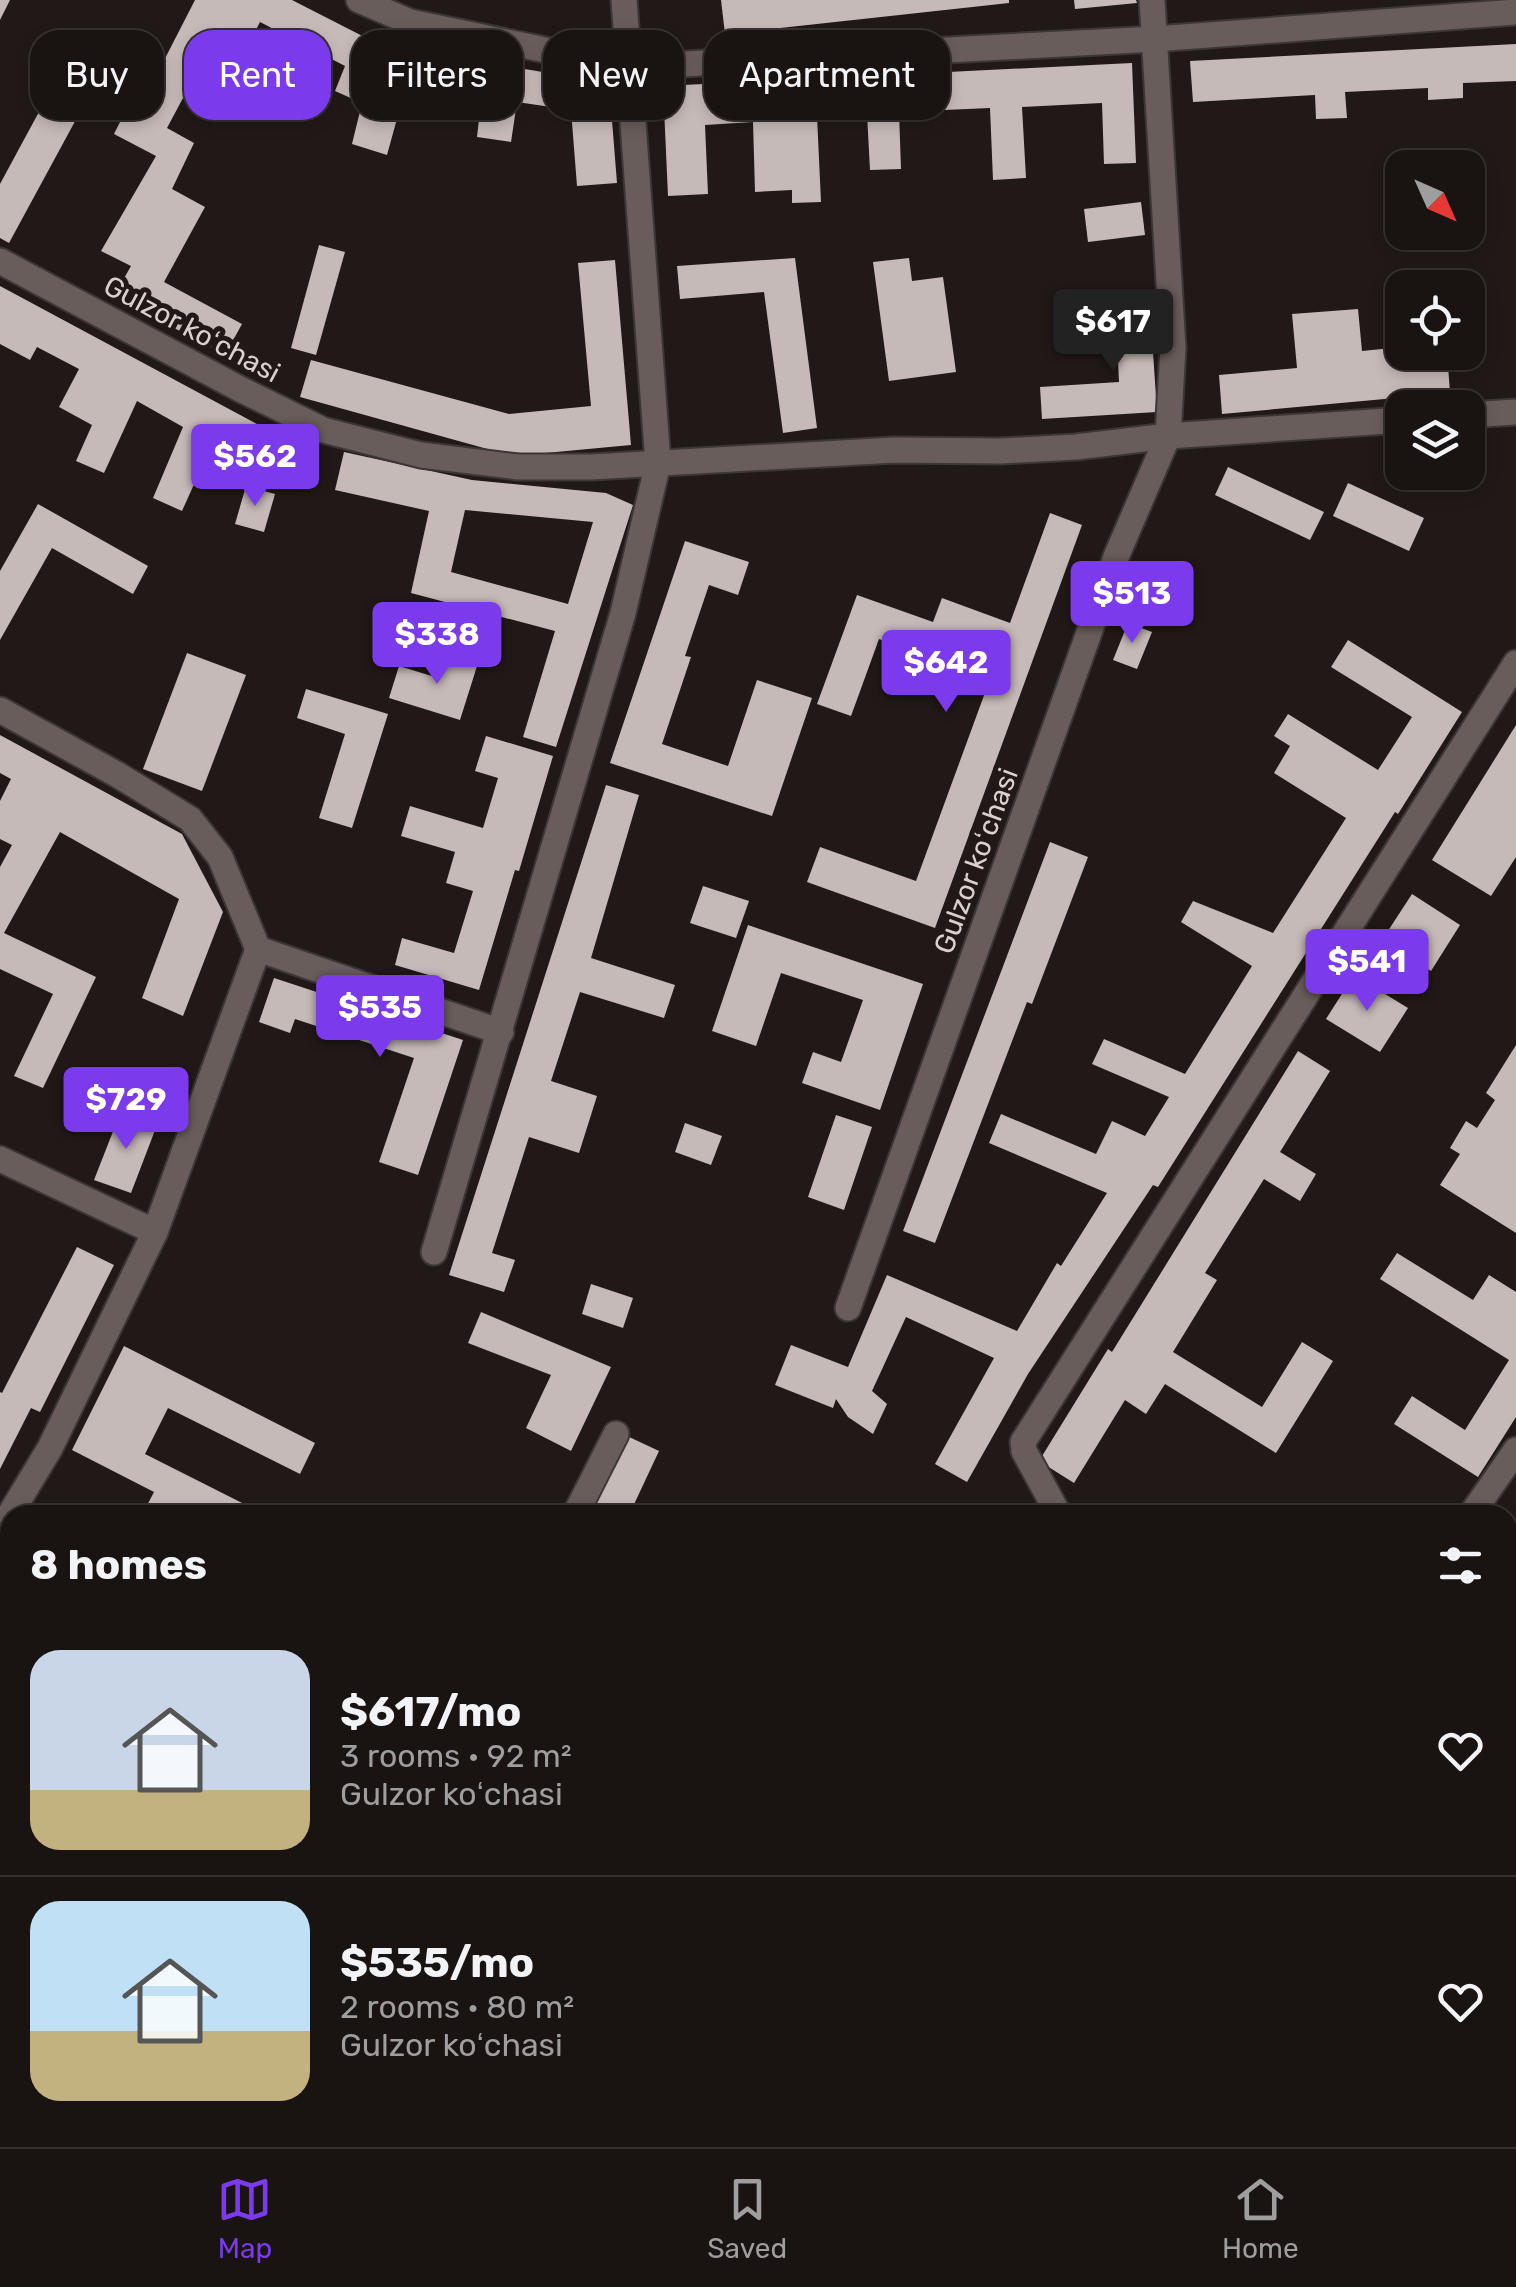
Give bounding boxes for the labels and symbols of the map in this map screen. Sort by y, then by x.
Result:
north arrow [1385,150,1485,250]
street label: Gulzor koʻchasi [98,269,286,389]
pin: $617 [1054,289,1172,374]
pin: $562 [196,424,314,509]
pin: $513 [1073,561,1191,646]
pin: $338 [378,602,496,687]
pin: $642 [887,630,1005,715]
street label: Gulzor koʻchasi [927,764,1025,958]
pin: $541 [1308,929,1426,1014]
pin: $535 [321,975,439,1060]
pin: $729 [67,1067,185,1152]

